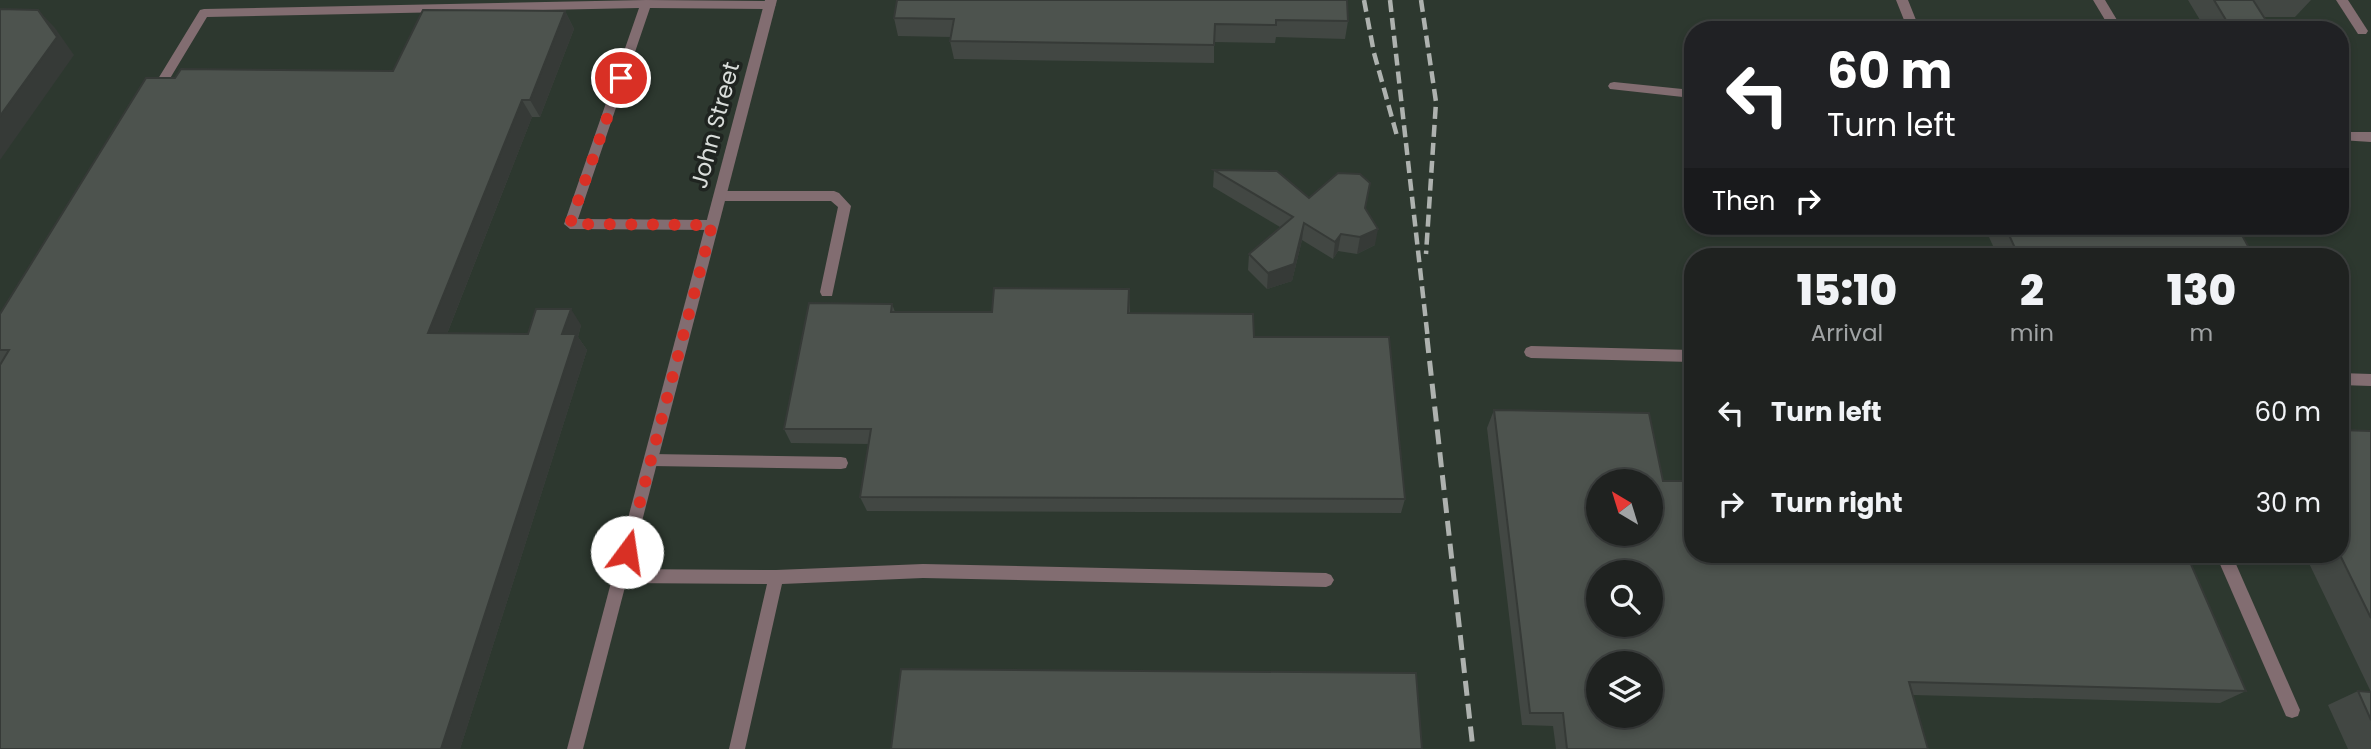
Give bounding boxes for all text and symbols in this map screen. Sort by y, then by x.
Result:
text: 60 m [1827,37,1952,105]
pin [591,48,651,108]
icon: left [1712,49,1803,140]
street label: John Street [683,58,747,192]
icon: arrive [602,59,640,97]
text: Turn left [1827,102,1956,147]
icon: right [1789,182,1827,220]
text: Then [1712,183,1775,219]
text: 15:10 [1797,261,1897,320]
text: 2 [2020,261,2044,320]
text: 130 [2167,261,2236,320]
text: Arrival [1811,317,1883,349]
text: min [2010,317,2054,349]
text: m [2190,317,2213,349]
icon: left [1712,394,1750,432]
text: Turn left [1771,394,1882,430]
text: 60 m [2254,394,2321,430]
north arrow [1586,469,1662,546]
map controls [1586,469,1663,728]
icon: right [1712,485,1750,523]
text: Turn right [1771,485,1903,521]
text: 30 m [2256,485,2321,521]
position arrow [590,515,664,589]
button: search [1586,560,1663,637]
button: layers [1586,651,1663,728]

